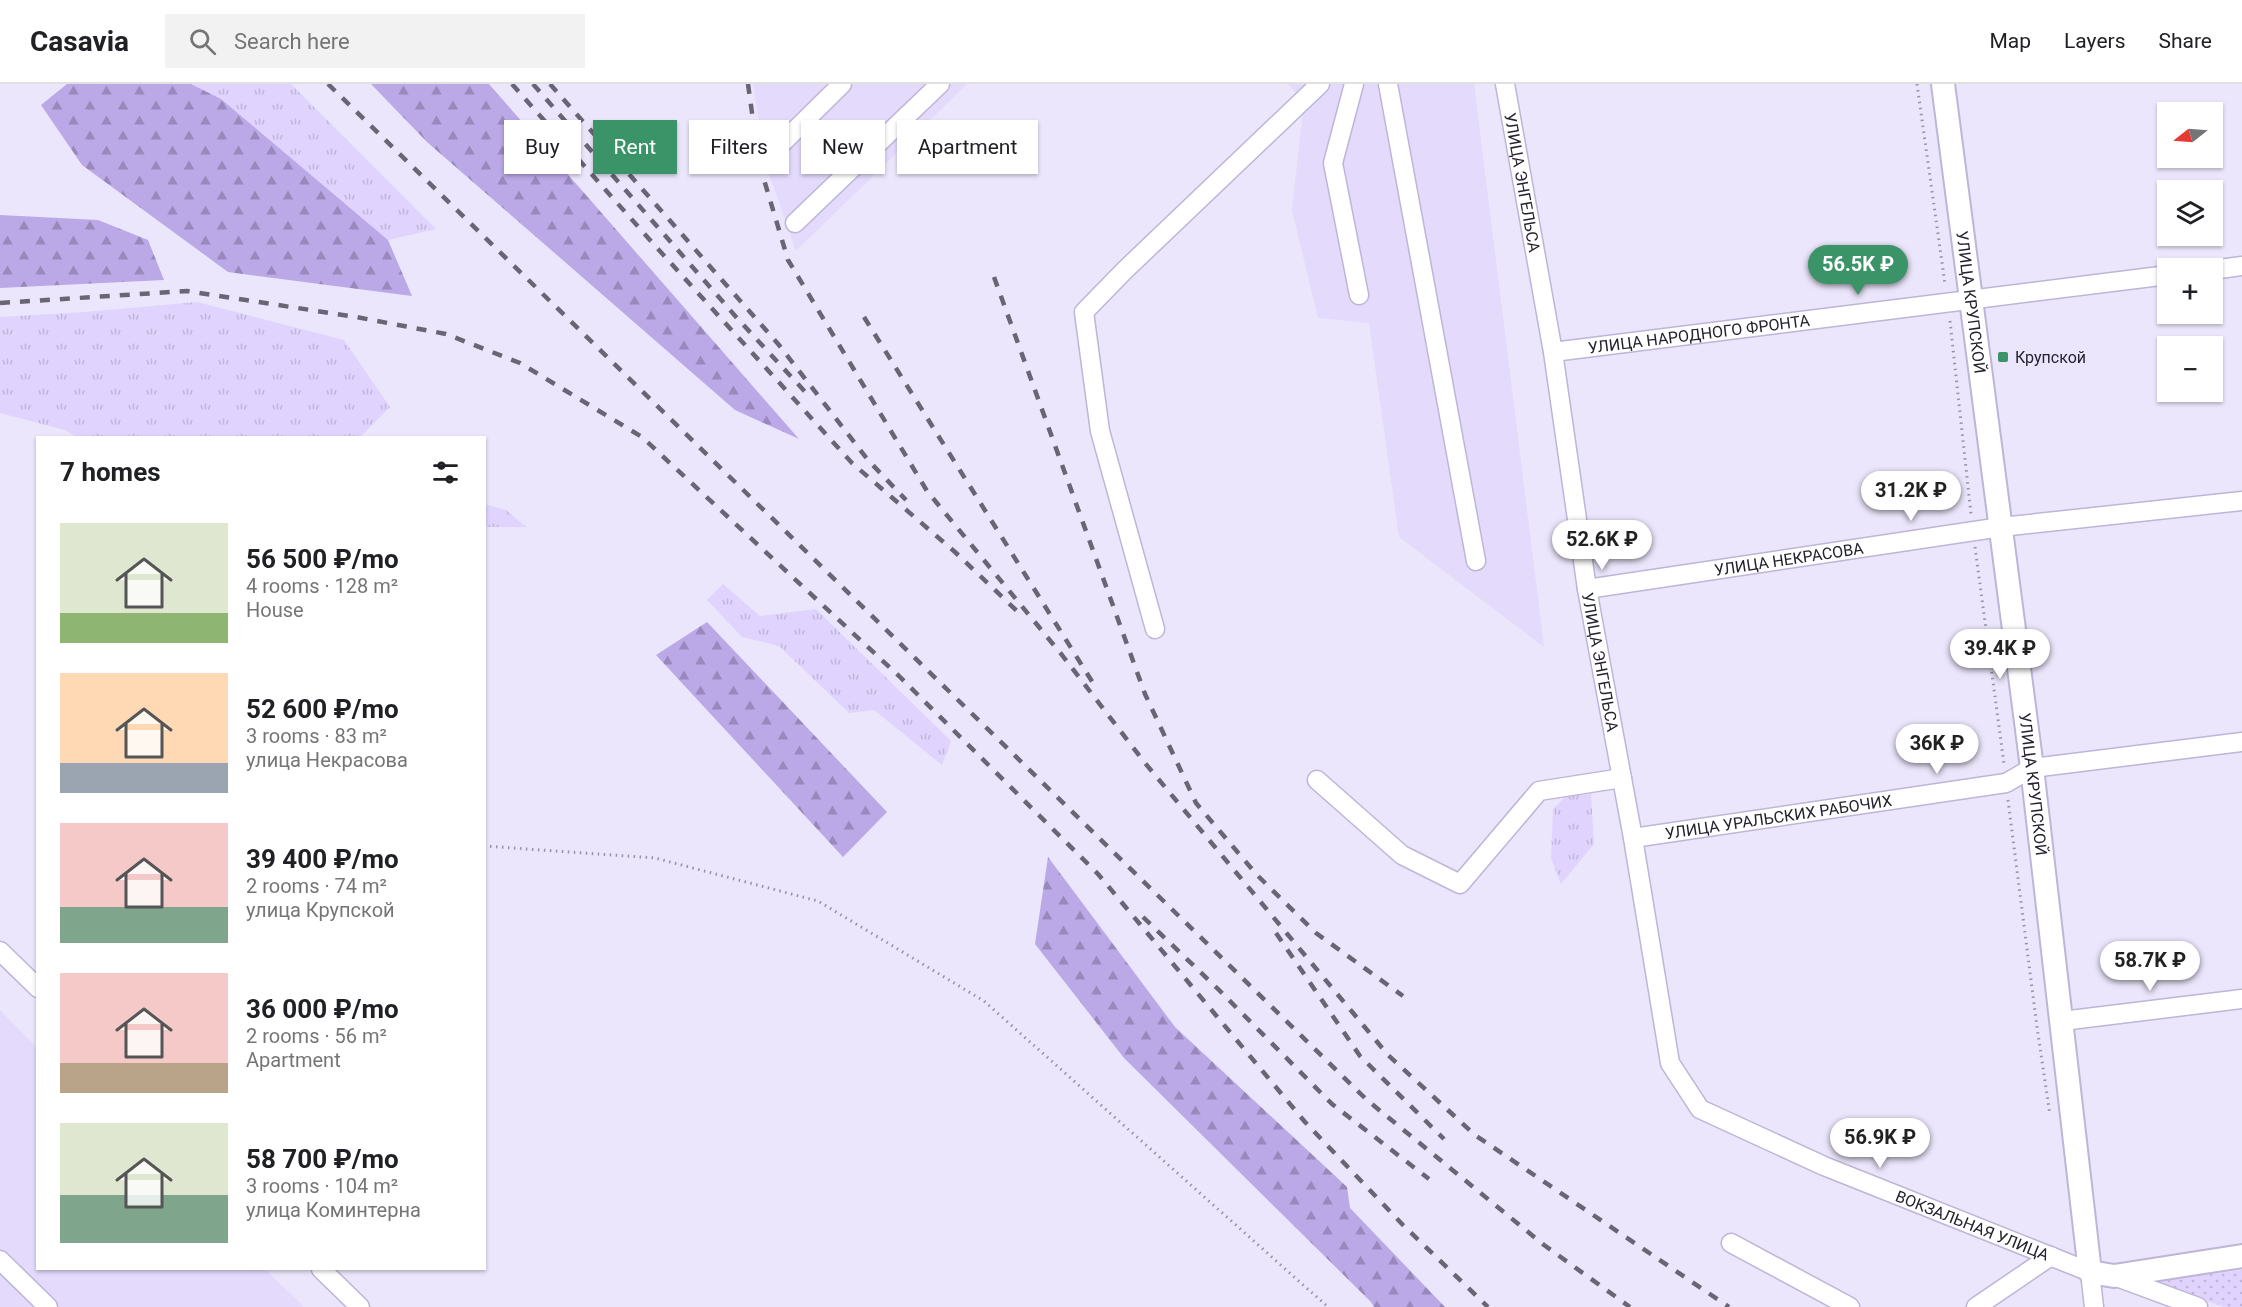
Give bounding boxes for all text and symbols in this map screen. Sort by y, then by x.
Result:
search box [165,14,585,68]
text: Casavia [30,25,129,58]
icon: search [186,25,219,58]
text: Search here [234,29,350,54]
text: Map [1989,29,2031,53]
text: Layers [2064,29,2125,53]
text: Share [2158,29,2212,53]
north arrow [2157,102,2223,168]
map controls [2157,102,2223,402]
street label: УЛИЦА ЭНГЕЛЬСА [1500,111,1544,254]
chip: Buy [504,120,581,174]
chip: Rent [593,120,677,174]
chip: Filters [689,120,789,174]
chip: New [801,120,885,174]
chip: Apartment [897,120,1038,174]
button: layers [2157,180,2223,246]
street label: УЛИЦА КРУПСКОЙ [1952,230,1990,375]
pin: 56.5K ₽ [1803,245,1913,296]
text: 56.5K ₽ [1822,252,1894,276]
button: + [2157,258,2223,324]
street label: УЛИЦА НАРОДНОГО ФРОНТА [1587,311,1811,358]
button: − [2157,336,2223,402]
place label: Крупской [2015,348,2086,367]
marker: Крупской [1996,350,2010,364]
icon: filters [429,456,462,489]
text: 7 homes [60,457,161,487]
pin: 31.2K ₽ [1856,471,1966,522]
text: 31.2K ₽ [1875,478,1947,502]
pin: 52.6K ₽ [1547,520,1657,571]
text: 52.6K ₽ [1566,527,1638,551]
street label: УЛИЦА НЕКРАСОВА [1713,539,1865,580]
text: 56 500 ₽/mo [246,544,399,574]
icon: home [108,547,180,619]
text: 4 rooms · 128 m² [246,574,398,598]
street label: УЛИЦА ЭНГЕЛЬСА [1578,591,1622,734]
text: House [246,598,304,622]
pin: 39.4K ₽ [1945,629,2055,680]
text: 39.4K ₽ [1964,636,2036,660]
text: 52 600 ₽/mo [246,694,399,724]
icon: home [108,697,180,769]
street label: УЛИЦА КРУПСКОЙ [2015,712,2051,857]
text: 3 rooms · 83 m² [246,724,387,748]
pin: 36K ₽ [1895,724,1979,775]
text: 36K ₽ [1910,731,1964,755]
text: улица Некрасова [246,748,408,772]
street label: УЛИЦА УРАЛЬСКИХ РАБОЧИХ [1664,791,1893,843]
text: 39 400 ₽/mo [246,844,399,874]
icon: home [108,847,180,919]
text: 2 rooms · 74 m² [246,874,387,898]
text: улица Крупской [246,898,395,922]
pin: 58.7K ₽ [2095,941,2205,992]
text: 58.7K ₽ [2114,948,2186,972]
text: 36 000 ₽/mo [246,994,399,1024]
icon: home [108,997,180,1069]
text: 2 rooms · 56 m² [246,1024,387,1048]
text: Apartment [246,1048,341,1072]
pin: 56.9K ₽ [1825,1118,1935,1169]
text: 56.9K ₽ [1844,1125,1916,1149]
text: 58 700 ₽/mo [246,1144,399,1174]
icon: home [108,1147,180,1219]
text: 3 rooms · 104 m² [246,1174,398,1198]
street label: ВОКЗАЛЬНАЯ УЛИЦА [1893,1186,2052,1265]
text: улица Коминтерна [246,1198,421,1222]

